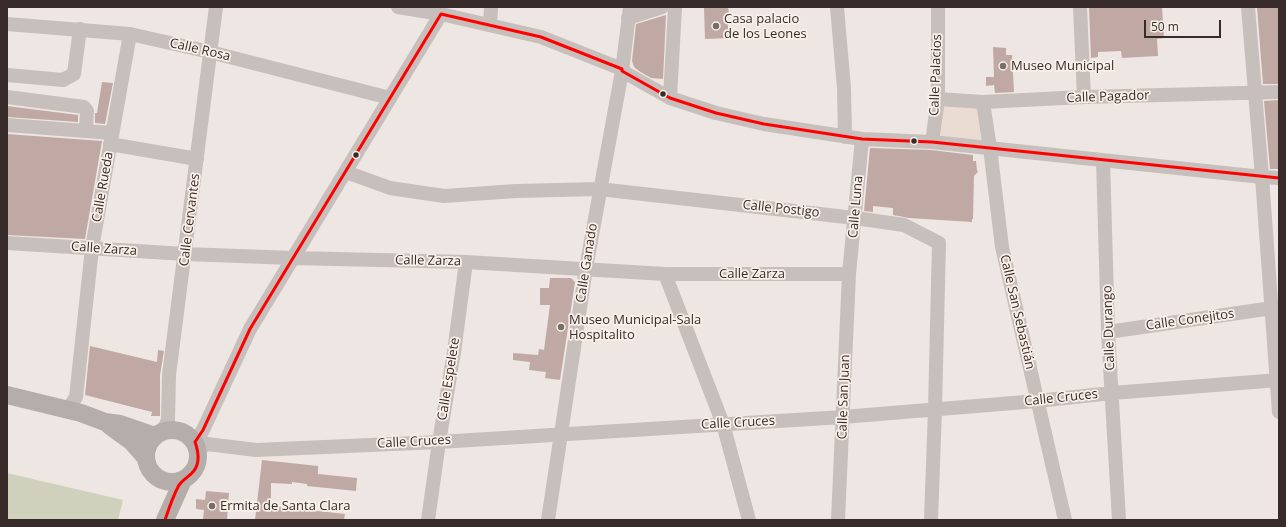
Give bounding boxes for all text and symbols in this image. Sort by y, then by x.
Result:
place label: Casa palacio de los Leones [724,11,807,42]
scale bar [1146,12,1223,38]
text: 50 m [1151,18,1179,35]
marker: Casa palacio de los Leones [711,21,721,31]
street label: Calle Palacios [927,34,945,116]
street label: Calle Rosa [168,35,232,65]
place label: Museo Municipal [1011,58,1114,74]
marker: Museo Municipal [998,61,1008,71]
street label: Calle Pagador [1066,88,1150,106]
unlabelled marker [658,89,668,99]
unlabelled marker [909,136,919,146]
unlabelled marker [351,150,361,160]
street label: Calle Rueda [89,151,117,223]
street label: Calle Cervantes [177,173,203,267]
street label: Calle Luna [846,175,866,239]
street label: Calle Postigo [742,197,820,221]
street label: Calle Ganado [573,222,601,304]
street label: Calle Zarza [71,239,137,259]
street label: Calle Zarza [395,253,461,269]
street label: Calle San Sebastián [996,253,1038,371]
street label: Calle Zarza [719,266,785,282]
street label: Calle Durango [1100,285,1118,371]
street label: Calle Conejitos [1145,306,1235,334]
place label: Museo Municipal-Sala Hospitalito [569,312,701,343]
marker: Museo Municipal-Sala Hospitalito [556,322,566,332]
street label: Calle Espelete [435,336,463,422]
street label: Calle San Juan [835,354,853,440]
street label: Calle Cruces [1023,386,1099,410]
street label: Calle Cruces [701,413,775,433]
street label: Calle Cruces [377,432,451,452]
place label: Ermita de Santa Clara [220,498,351,514]
marker: Ermita de Santa Clara [207,501,217,511]

